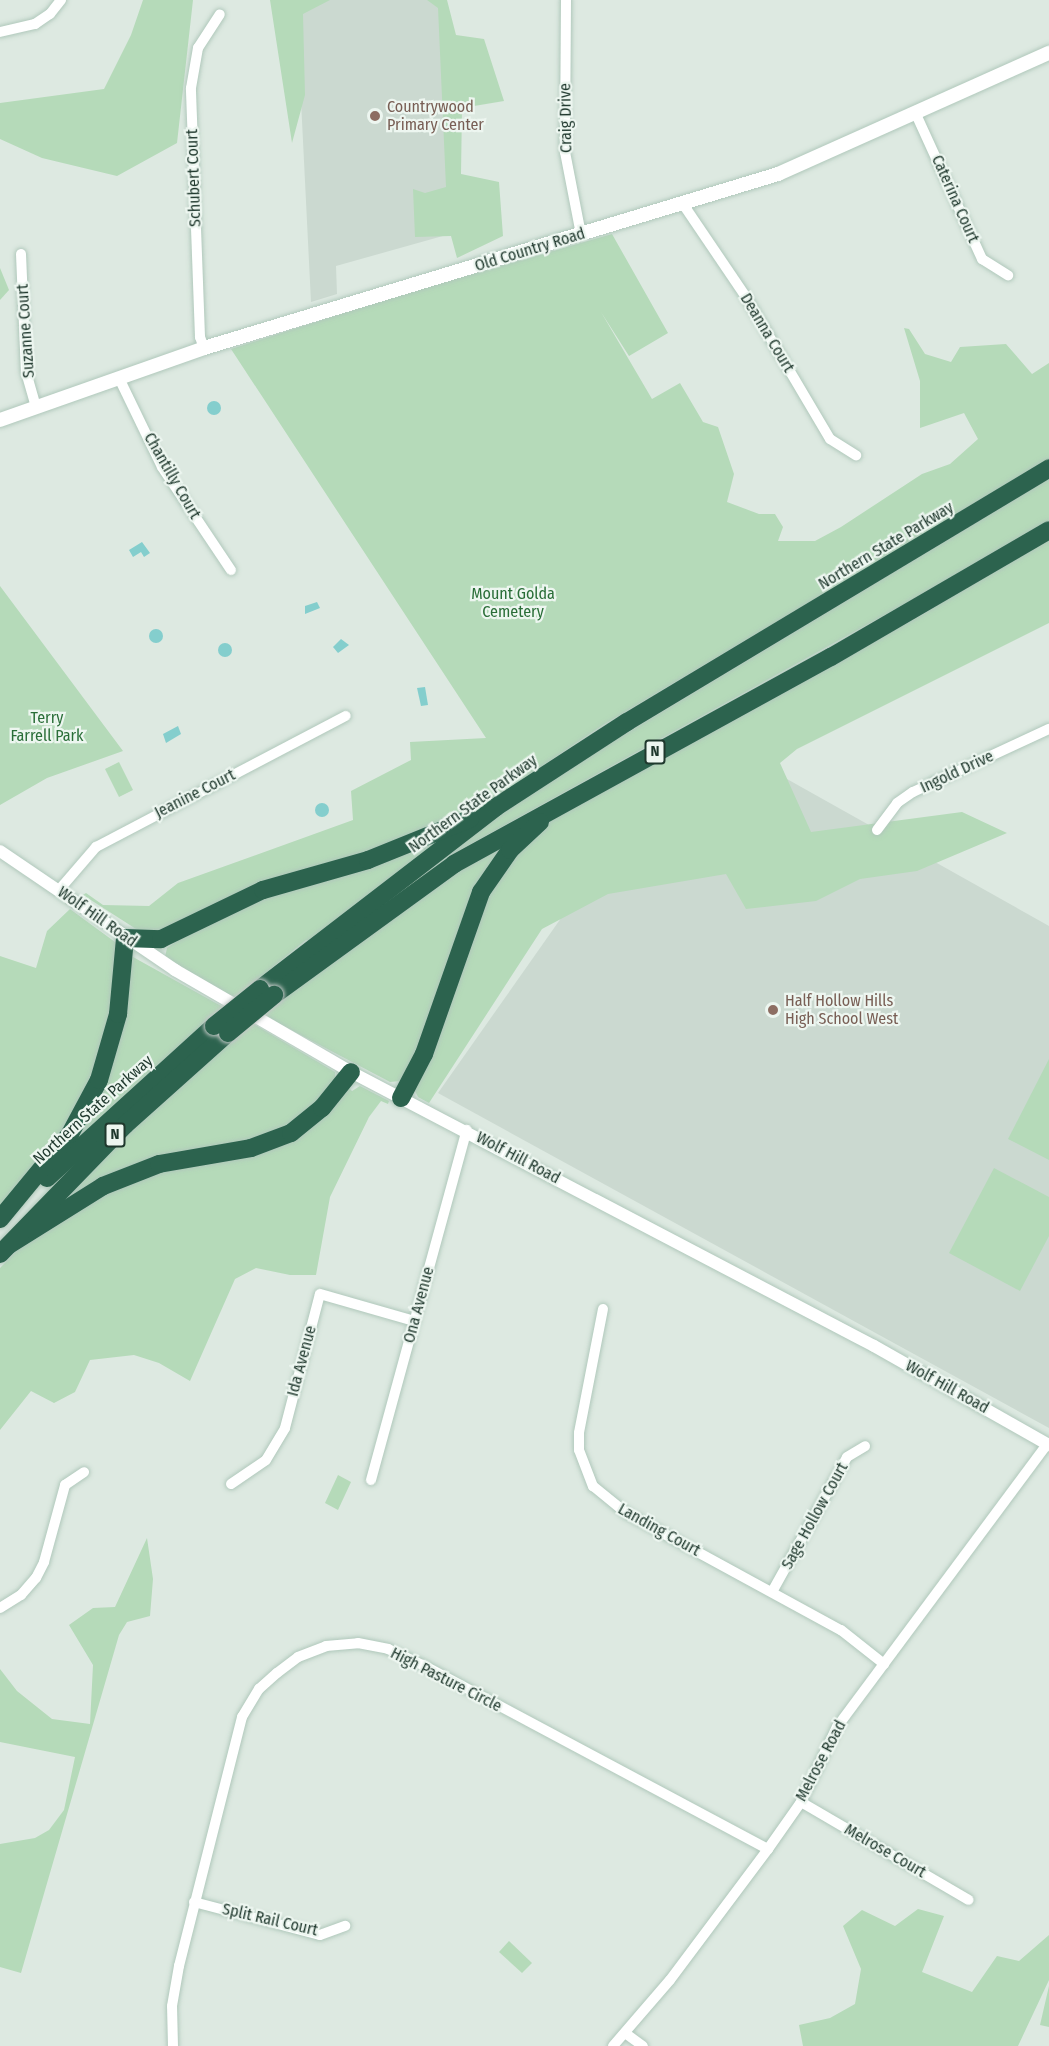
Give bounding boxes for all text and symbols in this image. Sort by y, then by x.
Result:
street label: Craig Drive [556,83,576,153]
place label: Countrywood Primary Center [387,97,484,135]
marker: Countrywood Primary Center [368,109,382,123]
street label: Schubert Court [183,129,205,227]
street label: Caterina Court [927,152,983,246]
street label: Old Country Road [472,224,588,276]
street label: Suzanne Court [13,283,39,379]
street label: Deanna Court [736,290,798,376]
street label: Chantilly Court [140,429,204,523]
street label: Northern State Parkway [815,498,957,594]
park label: Mount Golda Cemetery [471,584,555,622]
park label: Terry Farrell Park [10,708,84,746]
road number: N [644,740,666,764]
street label: Ingold Drive [917,747,997,797]
street label: Northern State Parkway [405,751,541,857]
street label: Jeanine Court [151,765,239,823]
street label: Wolf Hill Road [54,883,140,951]
place label: Half Hollow Hills High School West [785,991,898,1029]
marker: Half Hollow Hills High School West [766,1003,780,1017]
street label: Northern State Parkway [29,1051,157,1169]
road number: N [104,1123,126,1147]
street label: Wolf Hill Road [473,1128,563,1188]
street label: Ona Avenue [400,1265,438,1345]
street label: Ida Avenue [283,1324,321,1398]
street label: Wolf Hill Road [902,1356,992,1418]
street label: Sage Hollow Court [778,1459,852,1573]
street label: Landing Court [615,1500,703,1560]
street label: High Pasture Circle [387,1644,505,1716]
street label: Melrose Road [792,1717,850,1805]
street label: Melrose Court [841,1820,929,1882]
street label: Split Rail Court [220,1900,320,1940]

